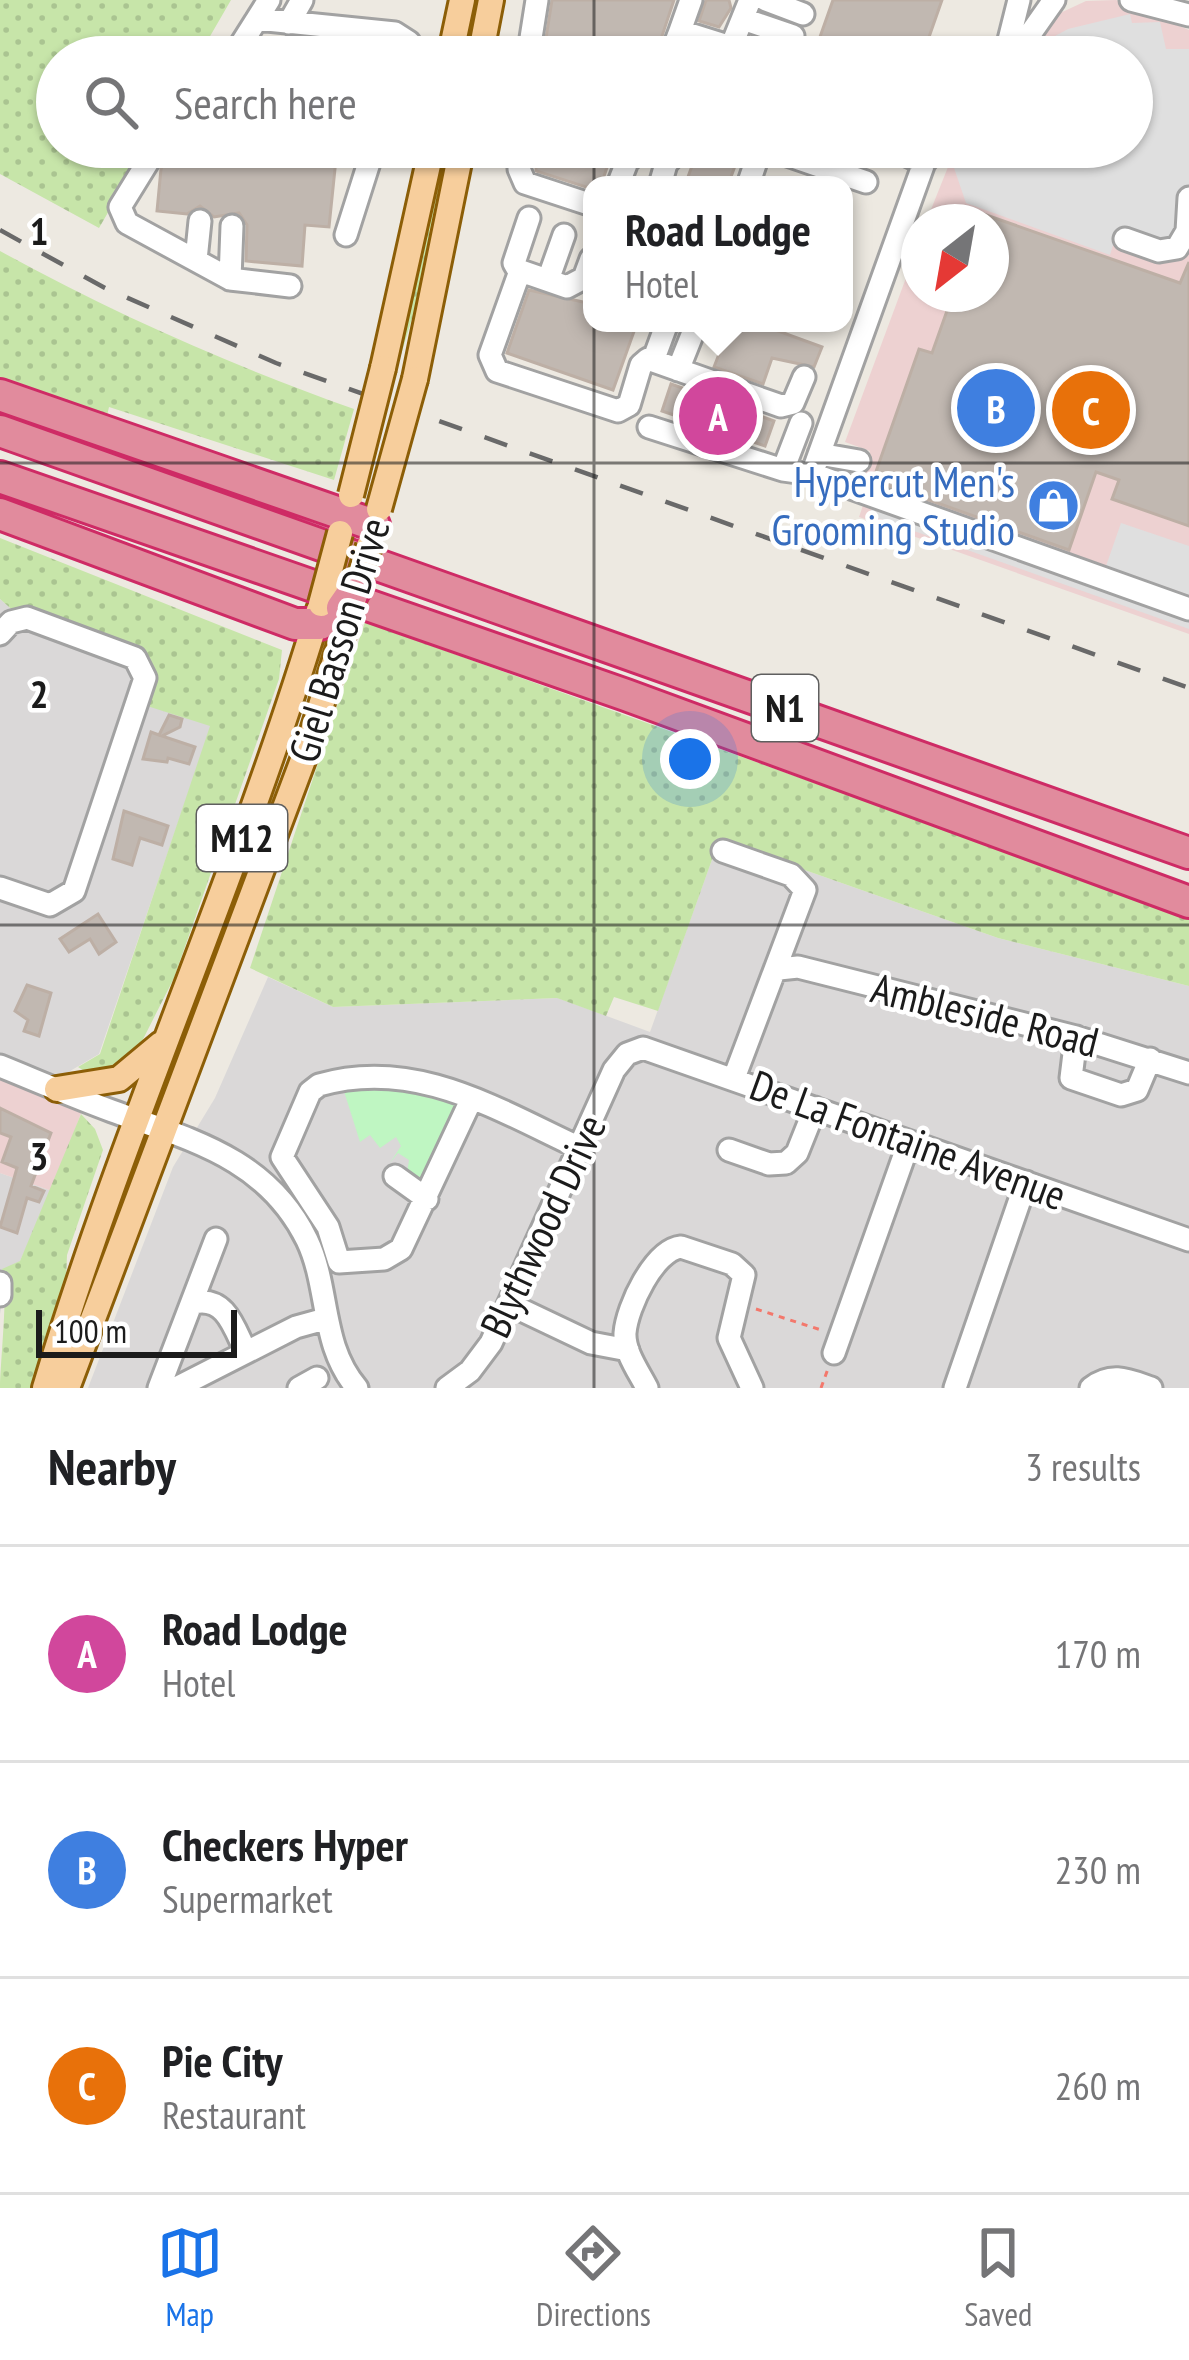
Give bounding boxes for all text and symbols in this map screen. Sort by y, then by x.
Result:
search box [36,36,1153,168]
icon: search [78,69,144,135]
text: Search here [174,73,357,131]
popup [583,176,853,332]
text: Road Lodge [625,200,811,258]
north arrow [901,204,1009,312]
text: 1 [30,205,48,256]
text: Hotel [625,258,698,309]
pin: B [957,363,1035,453]
pin: C [1052,365,1130,455]
pin: A [679,371,757,461]
place label: Hypercut Men's Grooming Studio [771,454,1015,557]
shop icon: Hypercut Men's Grooming Studio [1026,478,1082,534]
street label: Giel Basson Drive [275,511,402,769]
text: 2 [30,668,48,719]
road number: N1 [752,675,818,741]
your location [660,729,720,789]
road number: M12 [197,805,287,871]
street label: Ambleside Road [866,960,1104,1069]
street label: De La Fontaine Avenue [743,1057,1074,1222]
street label: Blythwood Drive [467,1106,618,1346]
text: 3 [30,1130,48,1181]
scale bar [36,1304,237,1357]
text: 100 m [54,1309,127,1352]
text: Nearby [48,1433,176,1499]
text: 3 results [1025,1441,1141,1492]
text: Road Lodge [162,1599,348,1657]
text: A [77,1628,97,1679]
text: 170 m [1055,1628,1141,1679]
text: Hotel [162,1657,235,1708]
text: Checkers Hyper [162,1815,408,1873]
text: B [77,1844,97,1895]
text: 230 m [1055,1844,1141,1895]
text: Supermarket [162,1873,333,1924]
text: Pie City [162,2031,282,2089]
text: C [78,2060,96,2111]
text: 260 m [1055,2060,1141,2111]
text: Restaurant [162,2089,306,2140]
tab: Map [157,2220,223,2335]
tab: Directions [536,2220,651,2335]
tab: Saved [964,2220,1032,2335]

